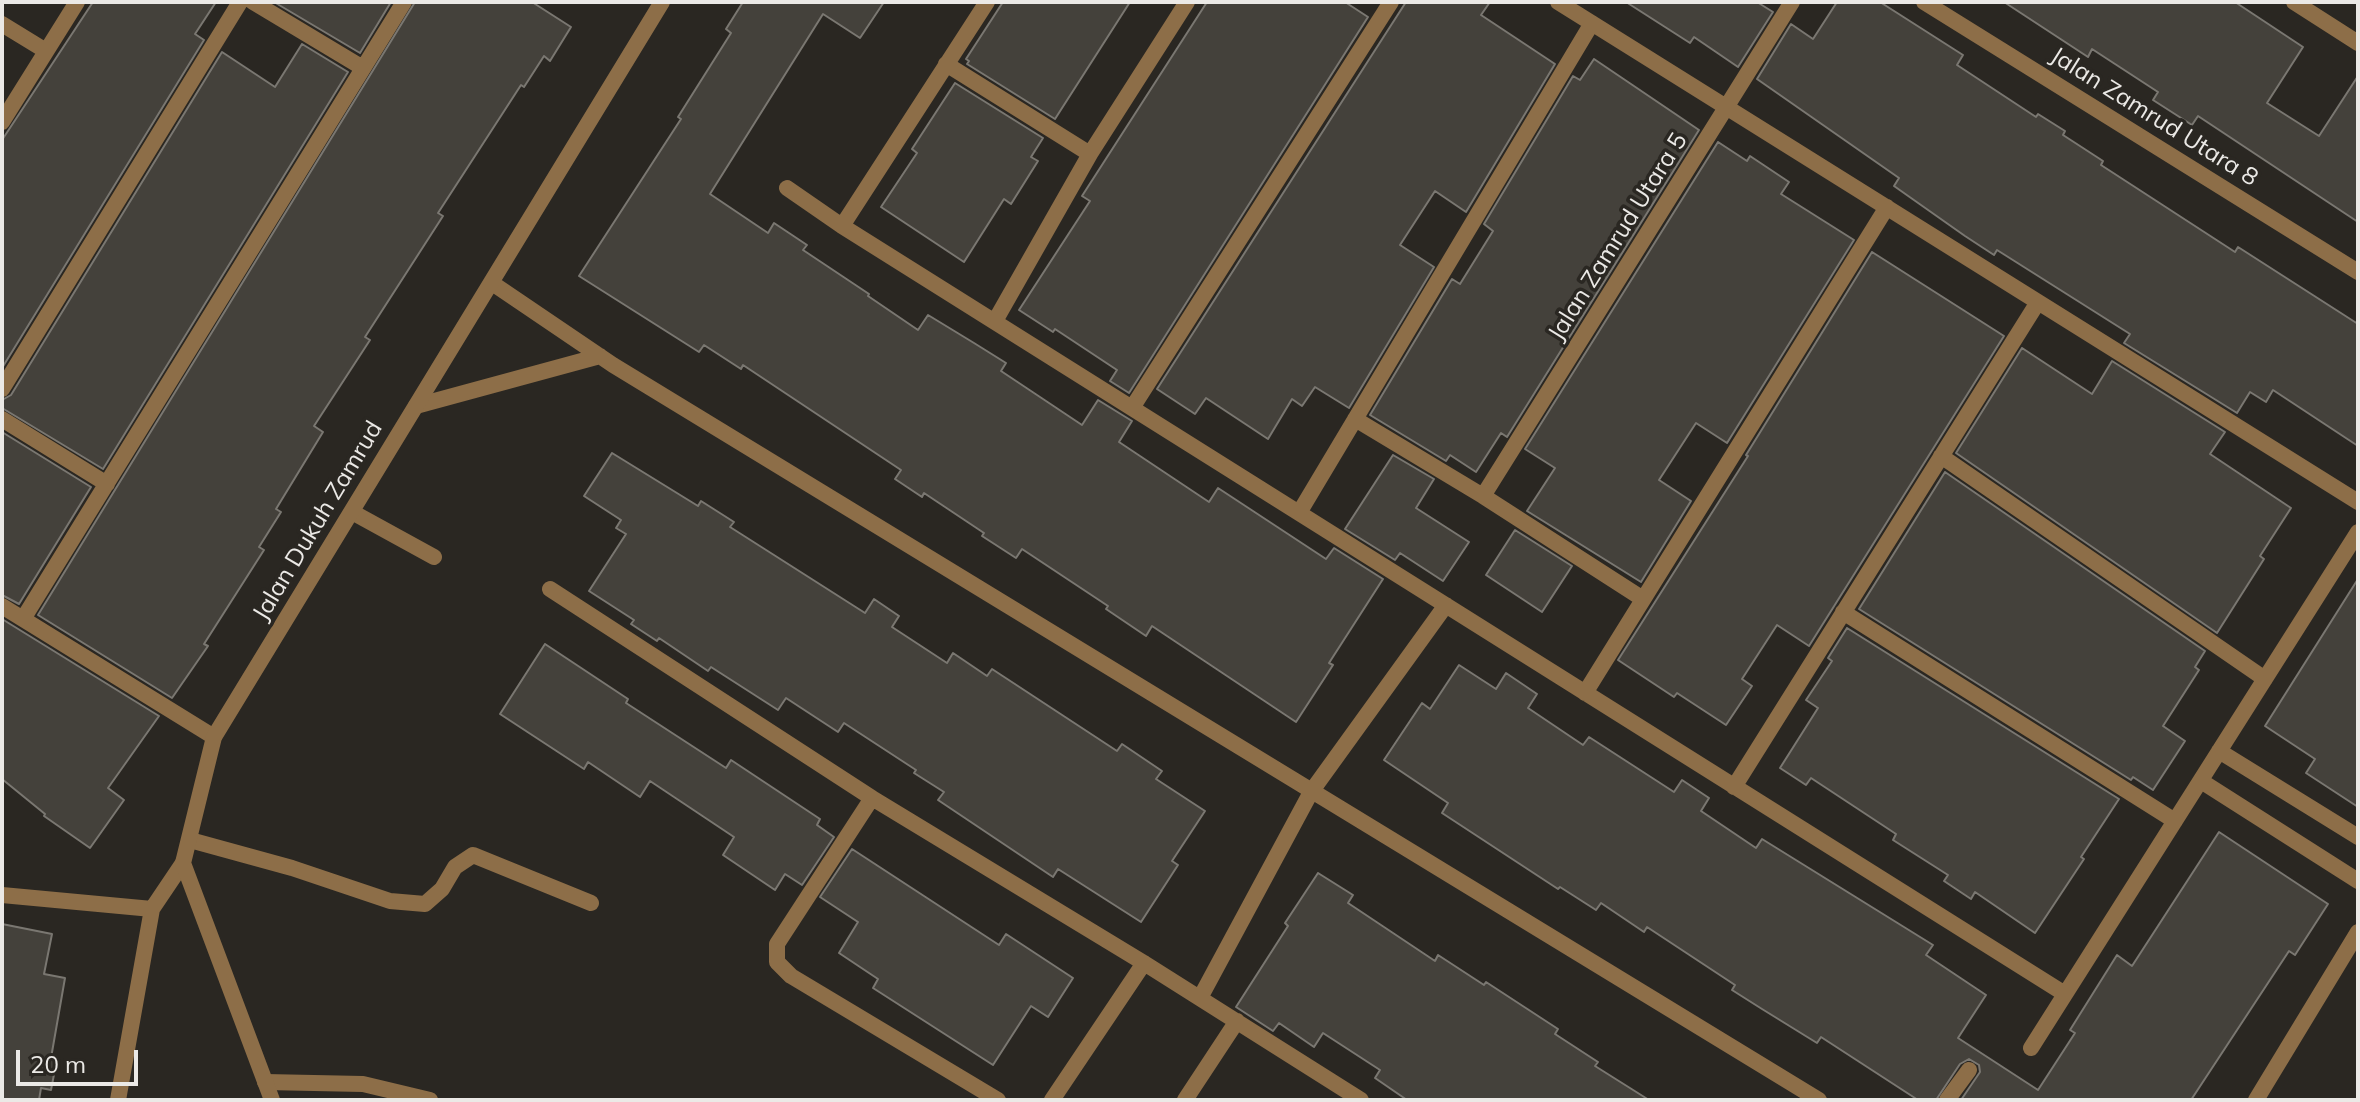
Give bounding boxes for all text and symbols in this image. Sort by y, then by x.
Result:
street label: Jalan Zamrud Utara 8 [2045,41,2263,193]
street label: Jalan Zamrud Utara 5 [1542,128,1694,346]
street label: Jalan Dukuh Zamrud [247,416,389,626]
scale bar [20,1034,142,1084]
text: 20 m [30,1049,86,1079]

